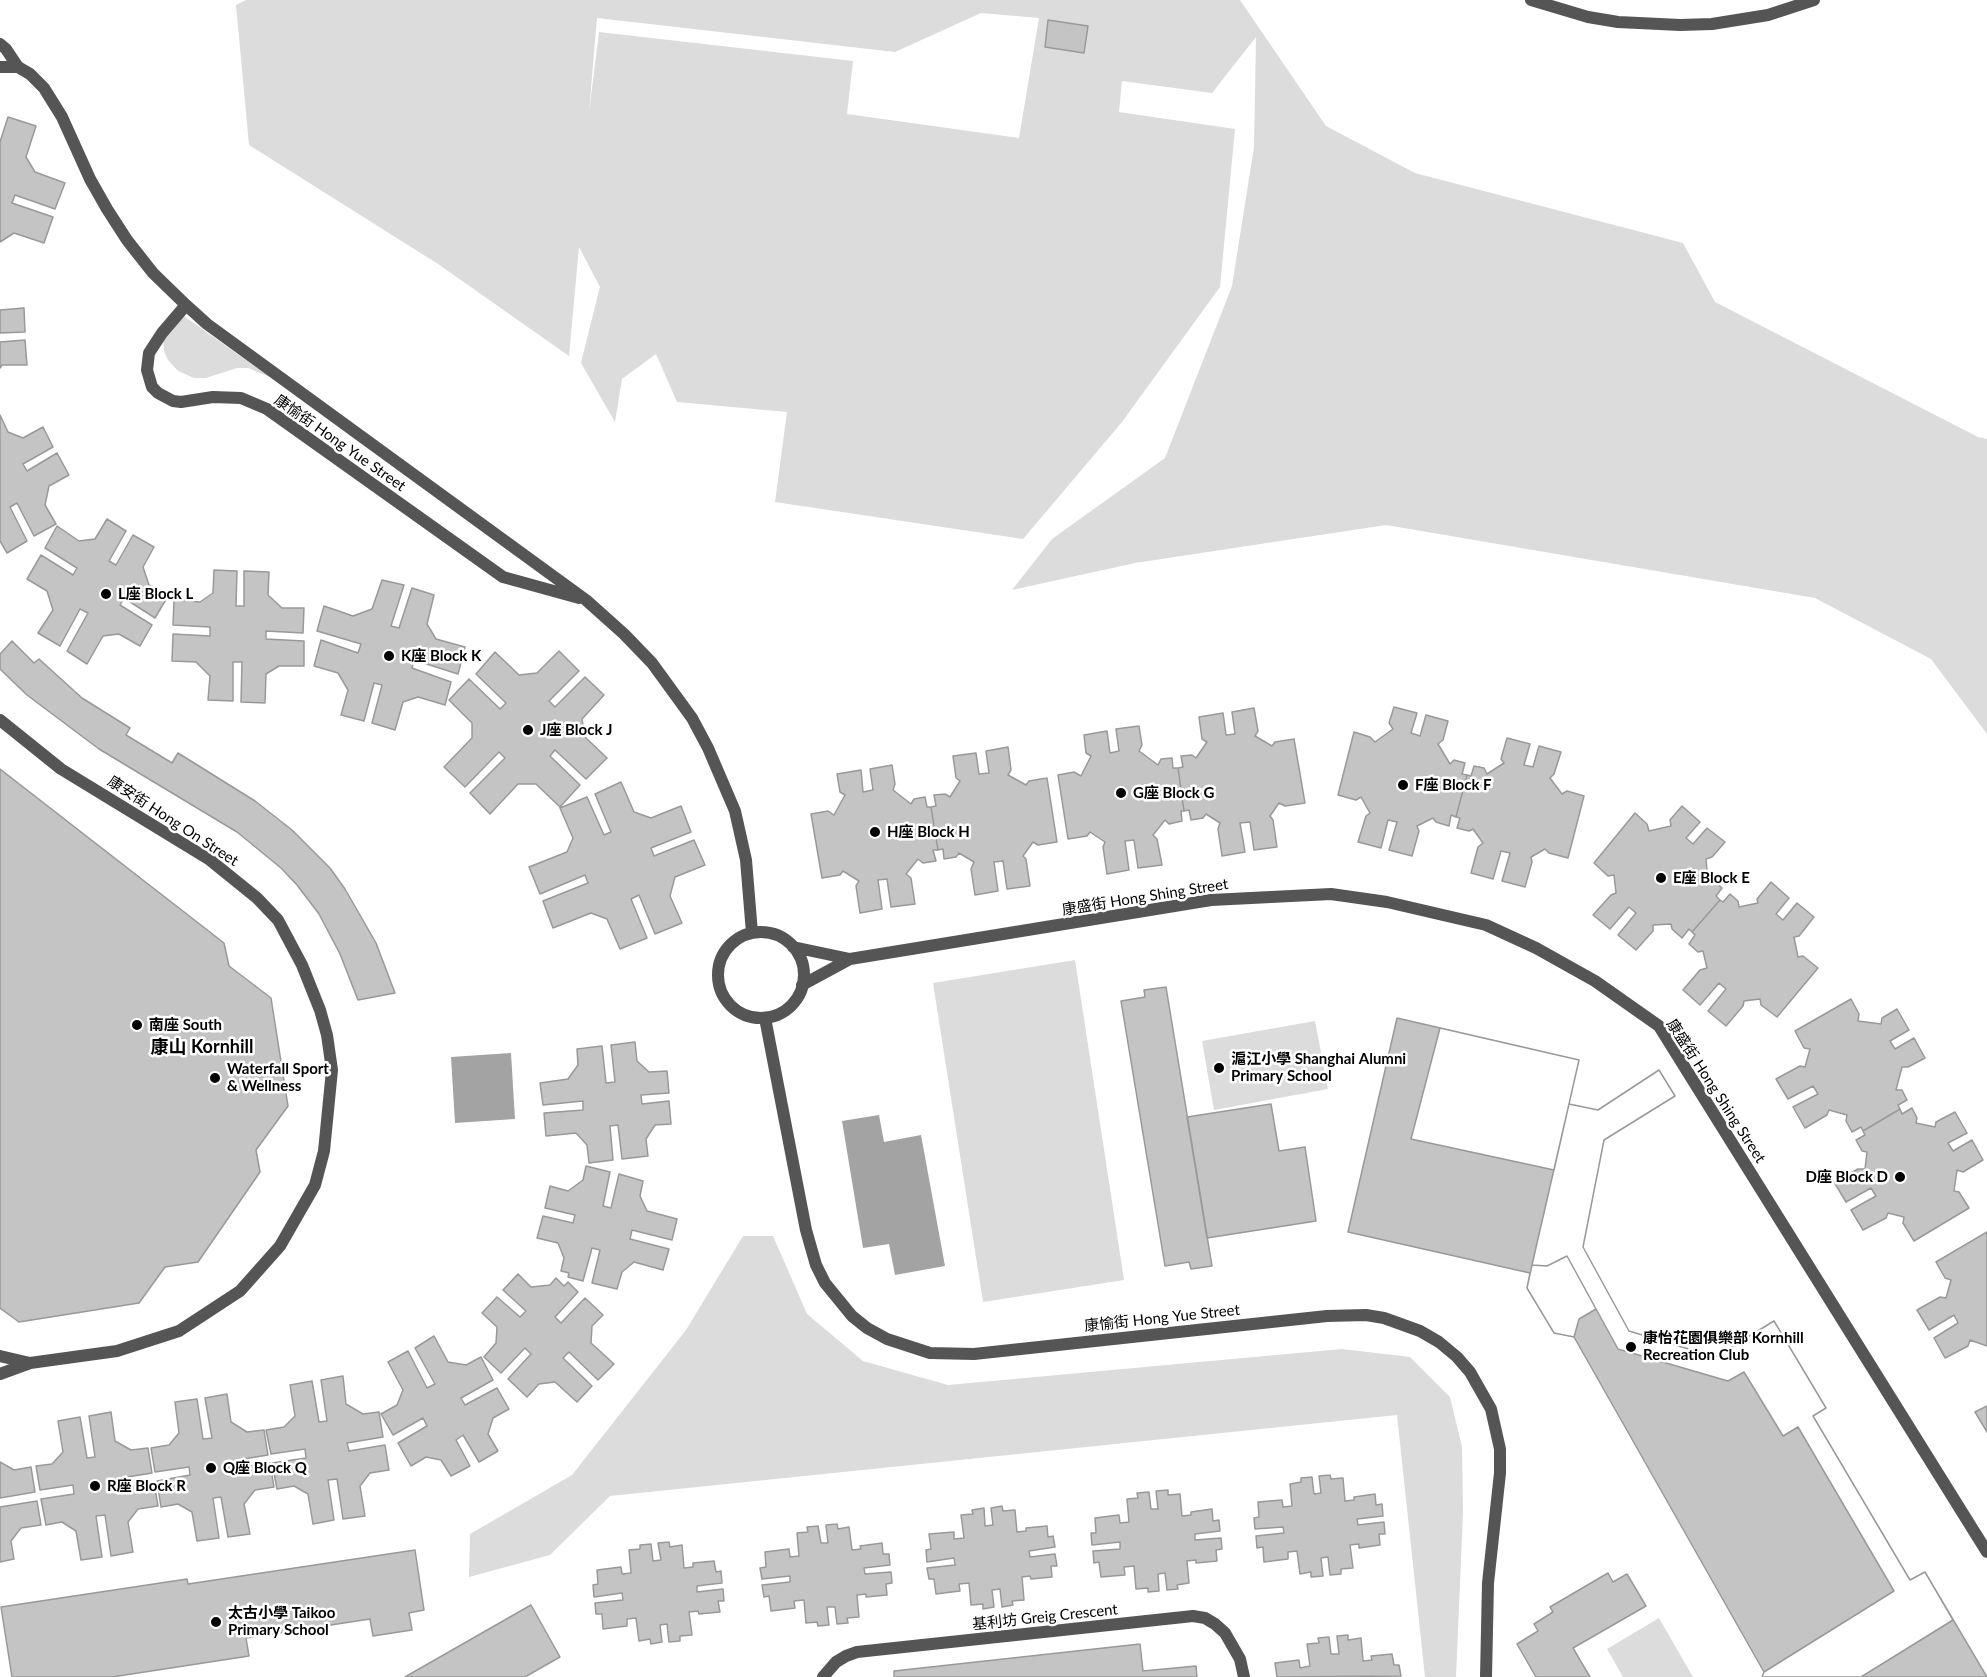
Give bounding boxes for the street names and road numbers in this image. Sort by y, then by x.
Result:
street label: 康愉街 Hong Yue Street [271,391,409,495]
street label: 康安街 Hong On Street [104,772,242,870]
street label: 康盛街 Hong Shing Street [1061,875,1229,919]
street label: 康盛街 Hong Shing Street [1663,1016,1769,1166]
street label: 康愉街 Hong Yue Street [1083,1301,1241,1335]
street label: 基利坊 Greig Crescent [971,1600,1119,1634]

